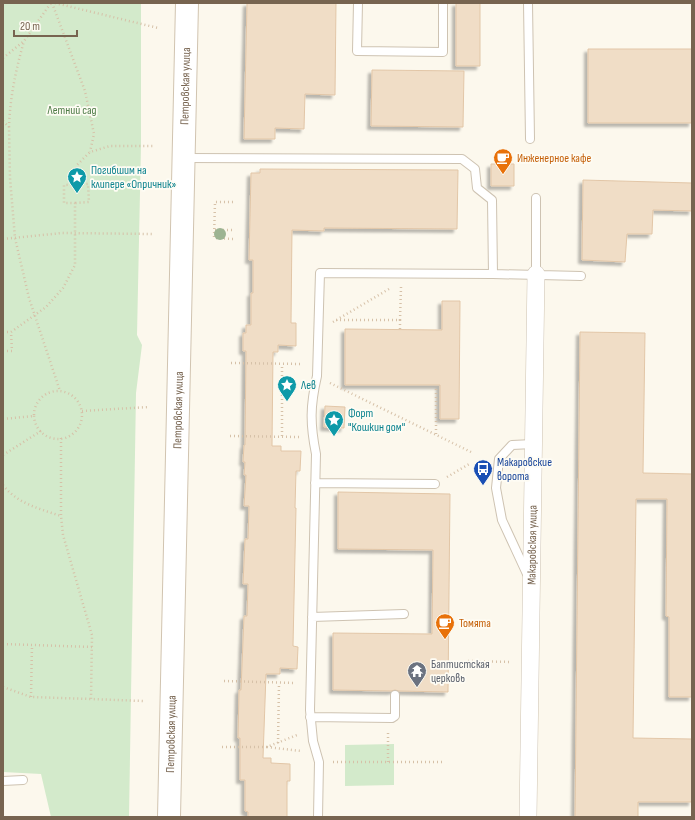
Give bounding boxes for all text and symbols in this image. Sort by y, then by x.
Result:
scale bar [14,12,77,38]
text: 20 m [20,19,40,34]
street label: Петровская улица [177,47,194,125]
park label: Летний сад [47,103,97,118]
cafe icon: Инженерное кафе [492,147,514,175]
place label: Инженерное кафе [517,151,591,166]
place label: Погибшим на клипере «Опричник» [91,163,177,192]
place icon: Погибшим на клипере «Опричник» [66,166,88,194]
street label: Петровская улица [170,371,187,449]
place icon: Лев [276,374,298,402]
place label: Лев [300,378,316,393]
place label: Форт "Кошкин дом" [348,406,405,435]
place icon: Форт "Кошкин дом" [323,409,345,437]
place label: Макаровские ворота [497,455,552,484]
bus stop icon: Макаровские ворота [472,458,494,486]
street label: Макаровская улица [524,505,541,585]
cafe icon: Томята [434,612,456,640]
place label: Томята [459,616,491,631]
place label: Баптистская церковь [431,657,490,686]
temple icon: Баптистская церковь [406,660,428,688]
street label: Петровская улица [163,695,180,773]

